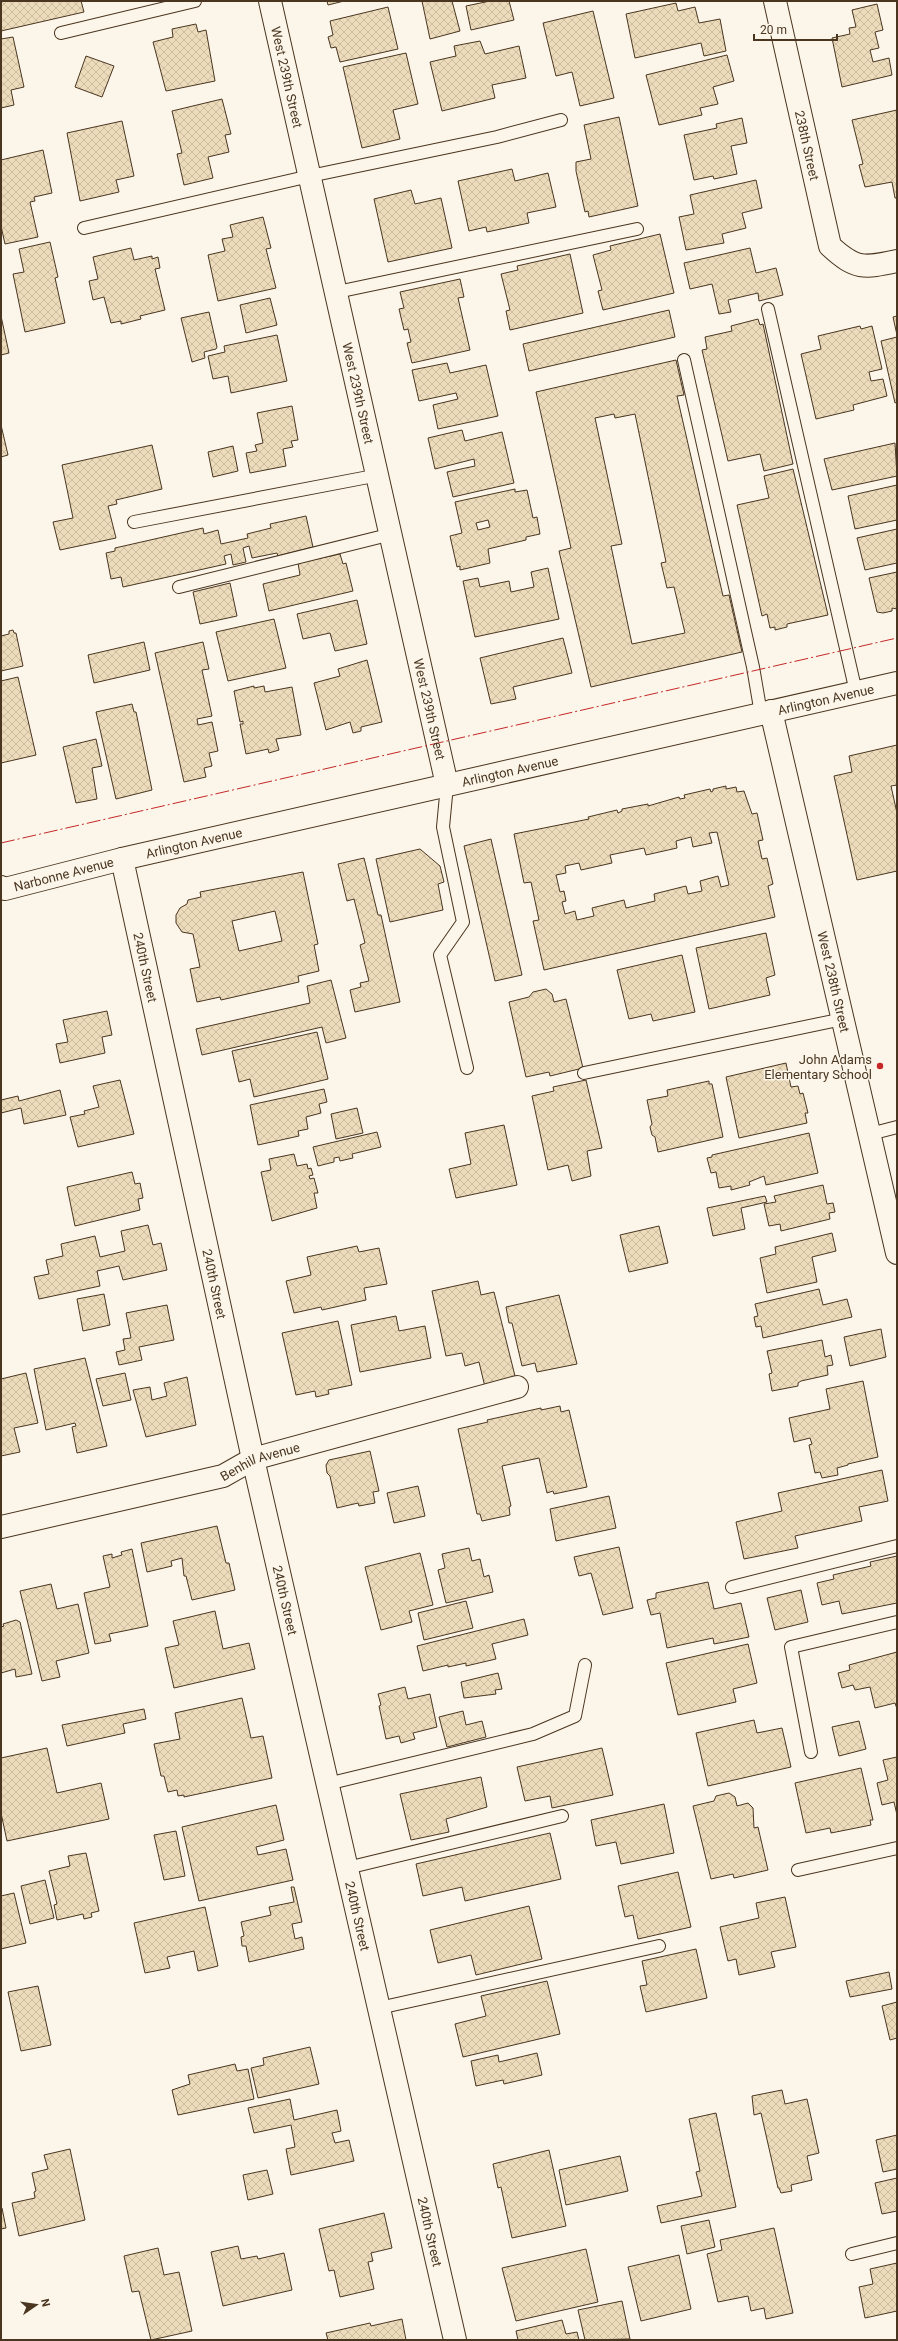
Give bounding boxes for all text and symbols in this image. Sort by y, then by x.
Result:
scale bar [754,16,837,42]
text: 20 m [760,23,787,37]
street label: West 239th Street [268,25,305,129]
street label: 238th Street [792,109,822,182]
street label: West 239th Street [339,341,377,445]
street label: West 239th Street [411,657,448,761]
street label: Arlington Avenue [776,681,876,718]
street label: Arlington Avenue [460,753,560,790]
street label: Arlington Avenue [144,825,244,861]
street label: Narbonne Avenue [12,854,115,894]
street label: West 238th Street [814,930,852,1034]
street label: 240th Street [130,931,160,1004]
place label: John Adams Elementary School [764,1052,872,1082]
marker: John Adams Elementary School [875,1061,885,1071]
street label: 240th Street [199,1248,229,1320]
street label: Benhill Avenue [218,1440,302,1484]
street label: 240th Street [270,1564,300,1637]
street label: 240th Street [342,1880,373,1952]
street label: 240th Street [414,2196,445,2268]
north arrow [16,2285,56,2325]
text: N [38,2298,53,2308]

